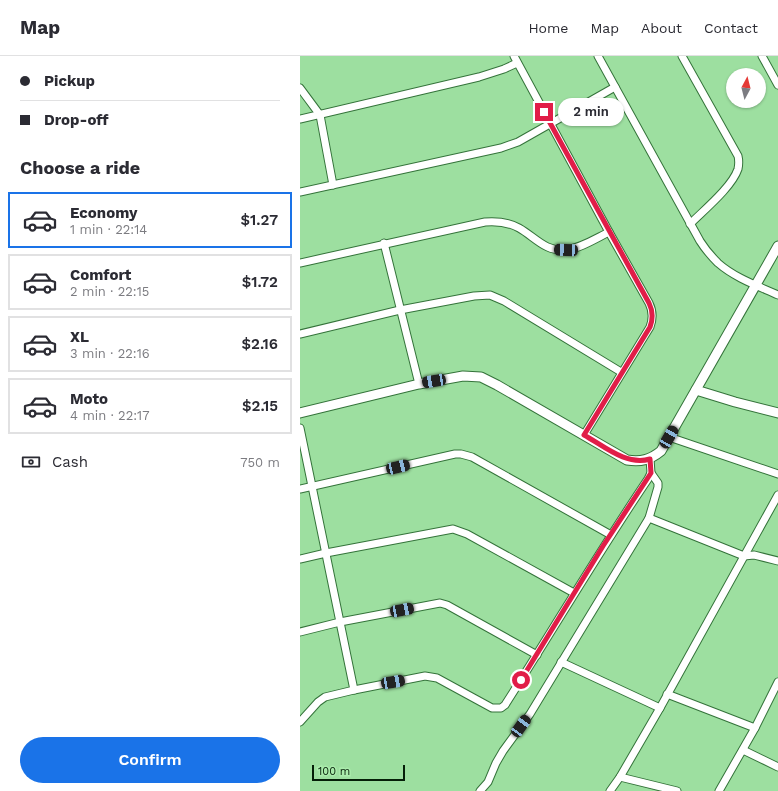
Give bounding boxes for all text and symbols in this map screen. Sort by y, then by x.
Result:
text: Map [20,16,60,39]
text: Home [528,20,568,36]
text: Map [590,20,619,36]
text: About [641,20,682,36]
text: Contact [704,20,758,36]
north arrow [726,68,766,108]
map controls [726,68,766,108]
text: Pickup [44,72,95,90]
callout: 2 min [558,98,624,126]
route end [535,103,553,121]
text: 2 min [573,104,609,119]
text: Drop-off [44,111,109,129]
text: Choose a ride [20,157,140,178]
icon: car [22,202,58,238]
text: Economy [70,204,137,222]
text: $1.27 [241,211,278,229]
text: 1 min · 22:14 [70,222,147,237]
car [554,244,578,256]
icon: car [22,264,58,300]
text: Comfort [70,266,131,284]
text: $1.72 [242,273,278,291]
text: 2 min · 22:15 [70,284,149,299]
icon: car [22,326,58,362]
text: XL [70,328,89,346]
text: $2.16 [242,335,278,353]
text: 3 min · 22:16 [70,346,150,361]
car [421,373,447,389]
icon: car [22,388,58,424]
text: Moto [70,390,108,408]
text: $2.15 [242,397,278,415]
text: 4 min · 22:17 [70,408,149,423]
car [658,424,680,450]
icon: cash [20,451,42,473]
text: Cash [52,453,88,471]
text: 750 m [240,455,280,470]
car [385,458,411,476]
car [389,602,415,618]
route start [512,671,530,689]
car [380,674,406,690]
car [509,713,533,739]
button: Confirm [20,737,280,783]
scale bar [312,763,405,782]
text: 100 m [318,765,350,778]

